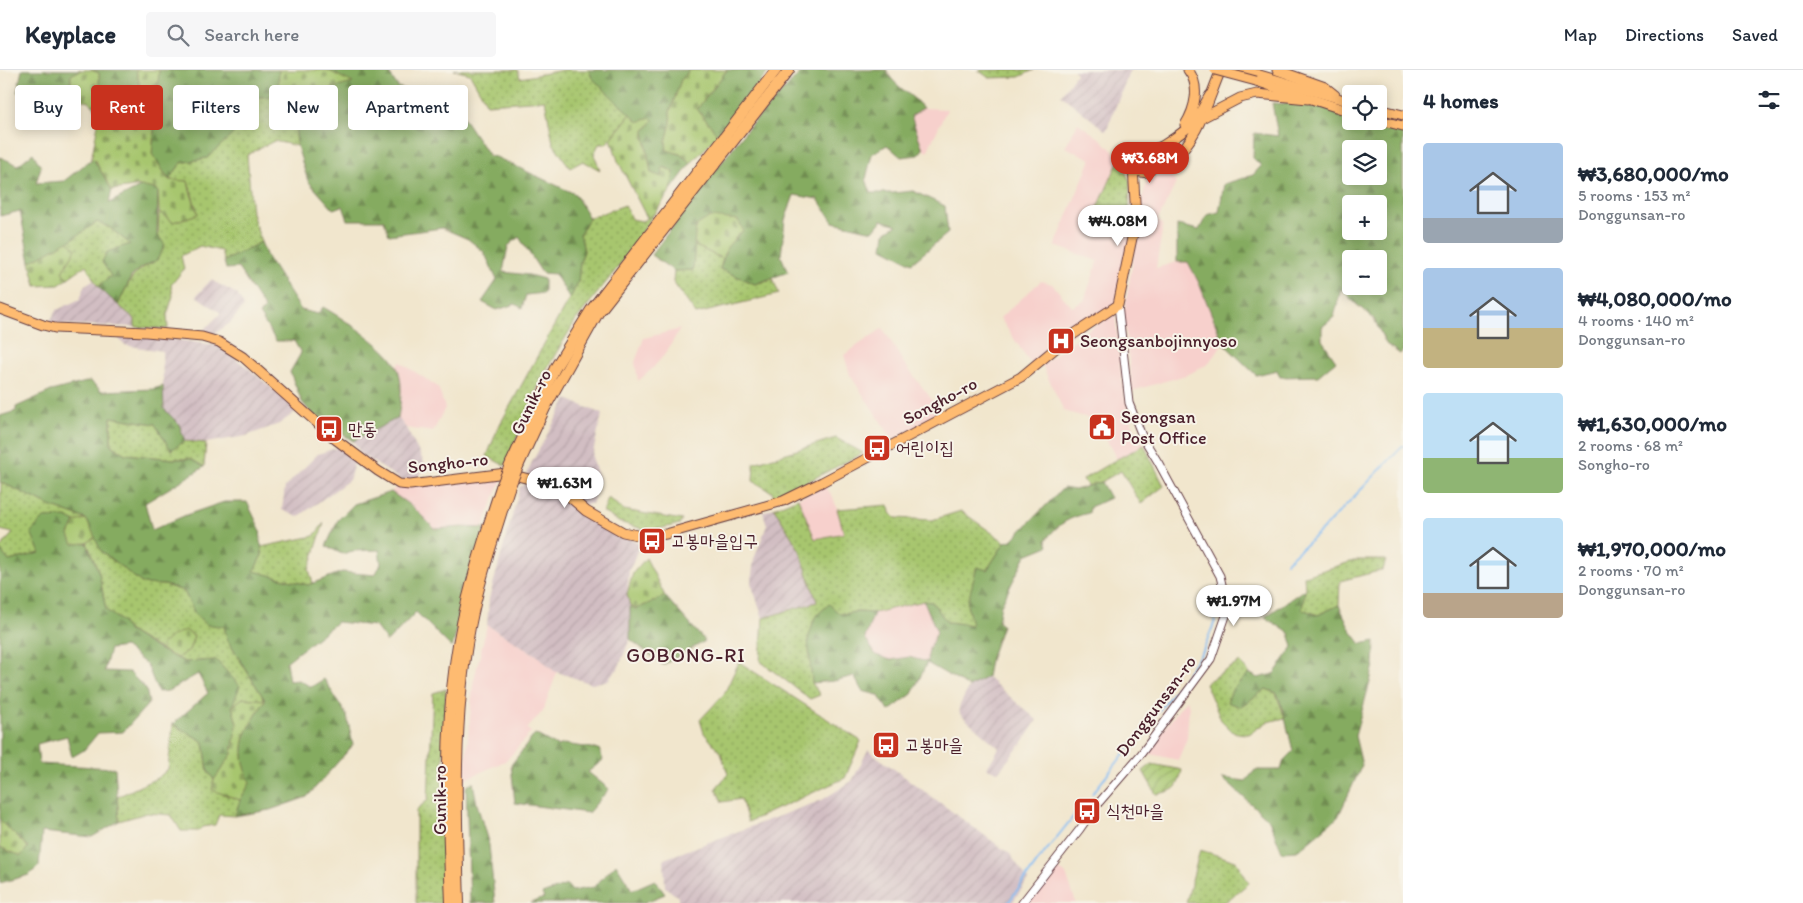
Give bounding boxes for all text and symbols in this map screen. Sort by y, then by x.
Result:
search box [146,12,496,57]
text: Keyplace [25,20,116,49]
icon: search [164,21,192,49]
text: Search here [204,23,299,46]
text: Map [1564,24,1597,46]
text: Directions [1625,24,1704,46]
text: Saved [1732,24,1778,46]
chip: Buy [15,85,81,130]
chip: Rent [91,85,163,130]
chip: Filters [173,85,259,130]
chip: New [269,85,338,130]
chip: Apartment [348,85,468,130]
map controls [1342,85,1387,295]
button: locate [1342,85,1387,130]
icon: filters [1755,86,1783,114]
text: 4 homes [1423,88,1499,113]
button: layers [1342,140,1387,185]
pin: ₩3.68M [1109,142,1191,184]
text: ₩3.68M [1122,148,1178,167]
text: ₩3,680,000/mo [1578,161,1729,186]
icon: home [1463,163,1523,223]
text: 5 rooms · 153 m² [1578,186,1690,205]
button: + [1342,195,1387,240]
pin: ₩4.08M [1077,204,1159,247]
text: Donggunsan-ro [1578,205,1685,224]
text: ₩4.08M [1089,211,1147,230]
button: − [1342,250,1387,295]
text: ₩4,080,000/mo [1578,286,1732,311]
icon: home [1463,288,1523,348]
text: 4 rooms · 140 m² [1578,311,1694,330]
hospital icon: Seongsanbojinnyoso [1046,326,1076,356]
place label: Seongsanbojinnyoso [1080,330,1237,352]
text: Donggunsan-ro [1578,330,1685,349]
street label: Gunik-ro [506,366,556,438]
street label: Songho-ro [899,372,981,430]
place label: Seongsan Post Office [1121,406,1207,449]
text: ₩1,630,000/mo [1578,411,1727,436]
public building icon: Seongsan Post Office [1087,412,1117,442]
icon: home [1463,413,1523,473]
bus stop icon: 만동 [314,414,344,444]
place label: 만동 [348,418,377,440]
bus stop icon: 어린이집 [862,433,892,463]
text: 2 rooms · 68 m² [1578,436,1683,455]
place label: 어린이집 [896,437,954,459]
street label: Songho-ro [407,448,489,478]
text: Songho-ro [1578,455,1650,474]
pin: ₩1.63M [524,466,606,509]
text: ₩1.63M [538,473,592,492]
bus stop icon: 고봉마을입구 [637,526,667,556]
place label: 고봉마을입구 [671,530,758,552]
text: ₩1,970,000/mo [1578,536,1726,561]
icon: home [1463,538,1523,598]
text: 2 rooms · 70 m² [1578,561,1684,580]
text: Donggunsan-ro [1578,580,1685,599]
pin: ₩1.97M [1193,584,1275,627]
text: ₩1.97M [1207,591,1261,610]
district label: GOBONG-RI [626,643,746,667]
street label: Donggunsan-ro [1111,651,1201,761]
bus stop icon: 고봉마을 [871,730,901,760]
place label: 고봉마을 [905,734,963,756]
street label: Gunik-ro [429,765,451,835]
bus stop icon: 식천마을 [1072,796,1102,826]
place label: 식천마을 [1106,800,1164,822]

